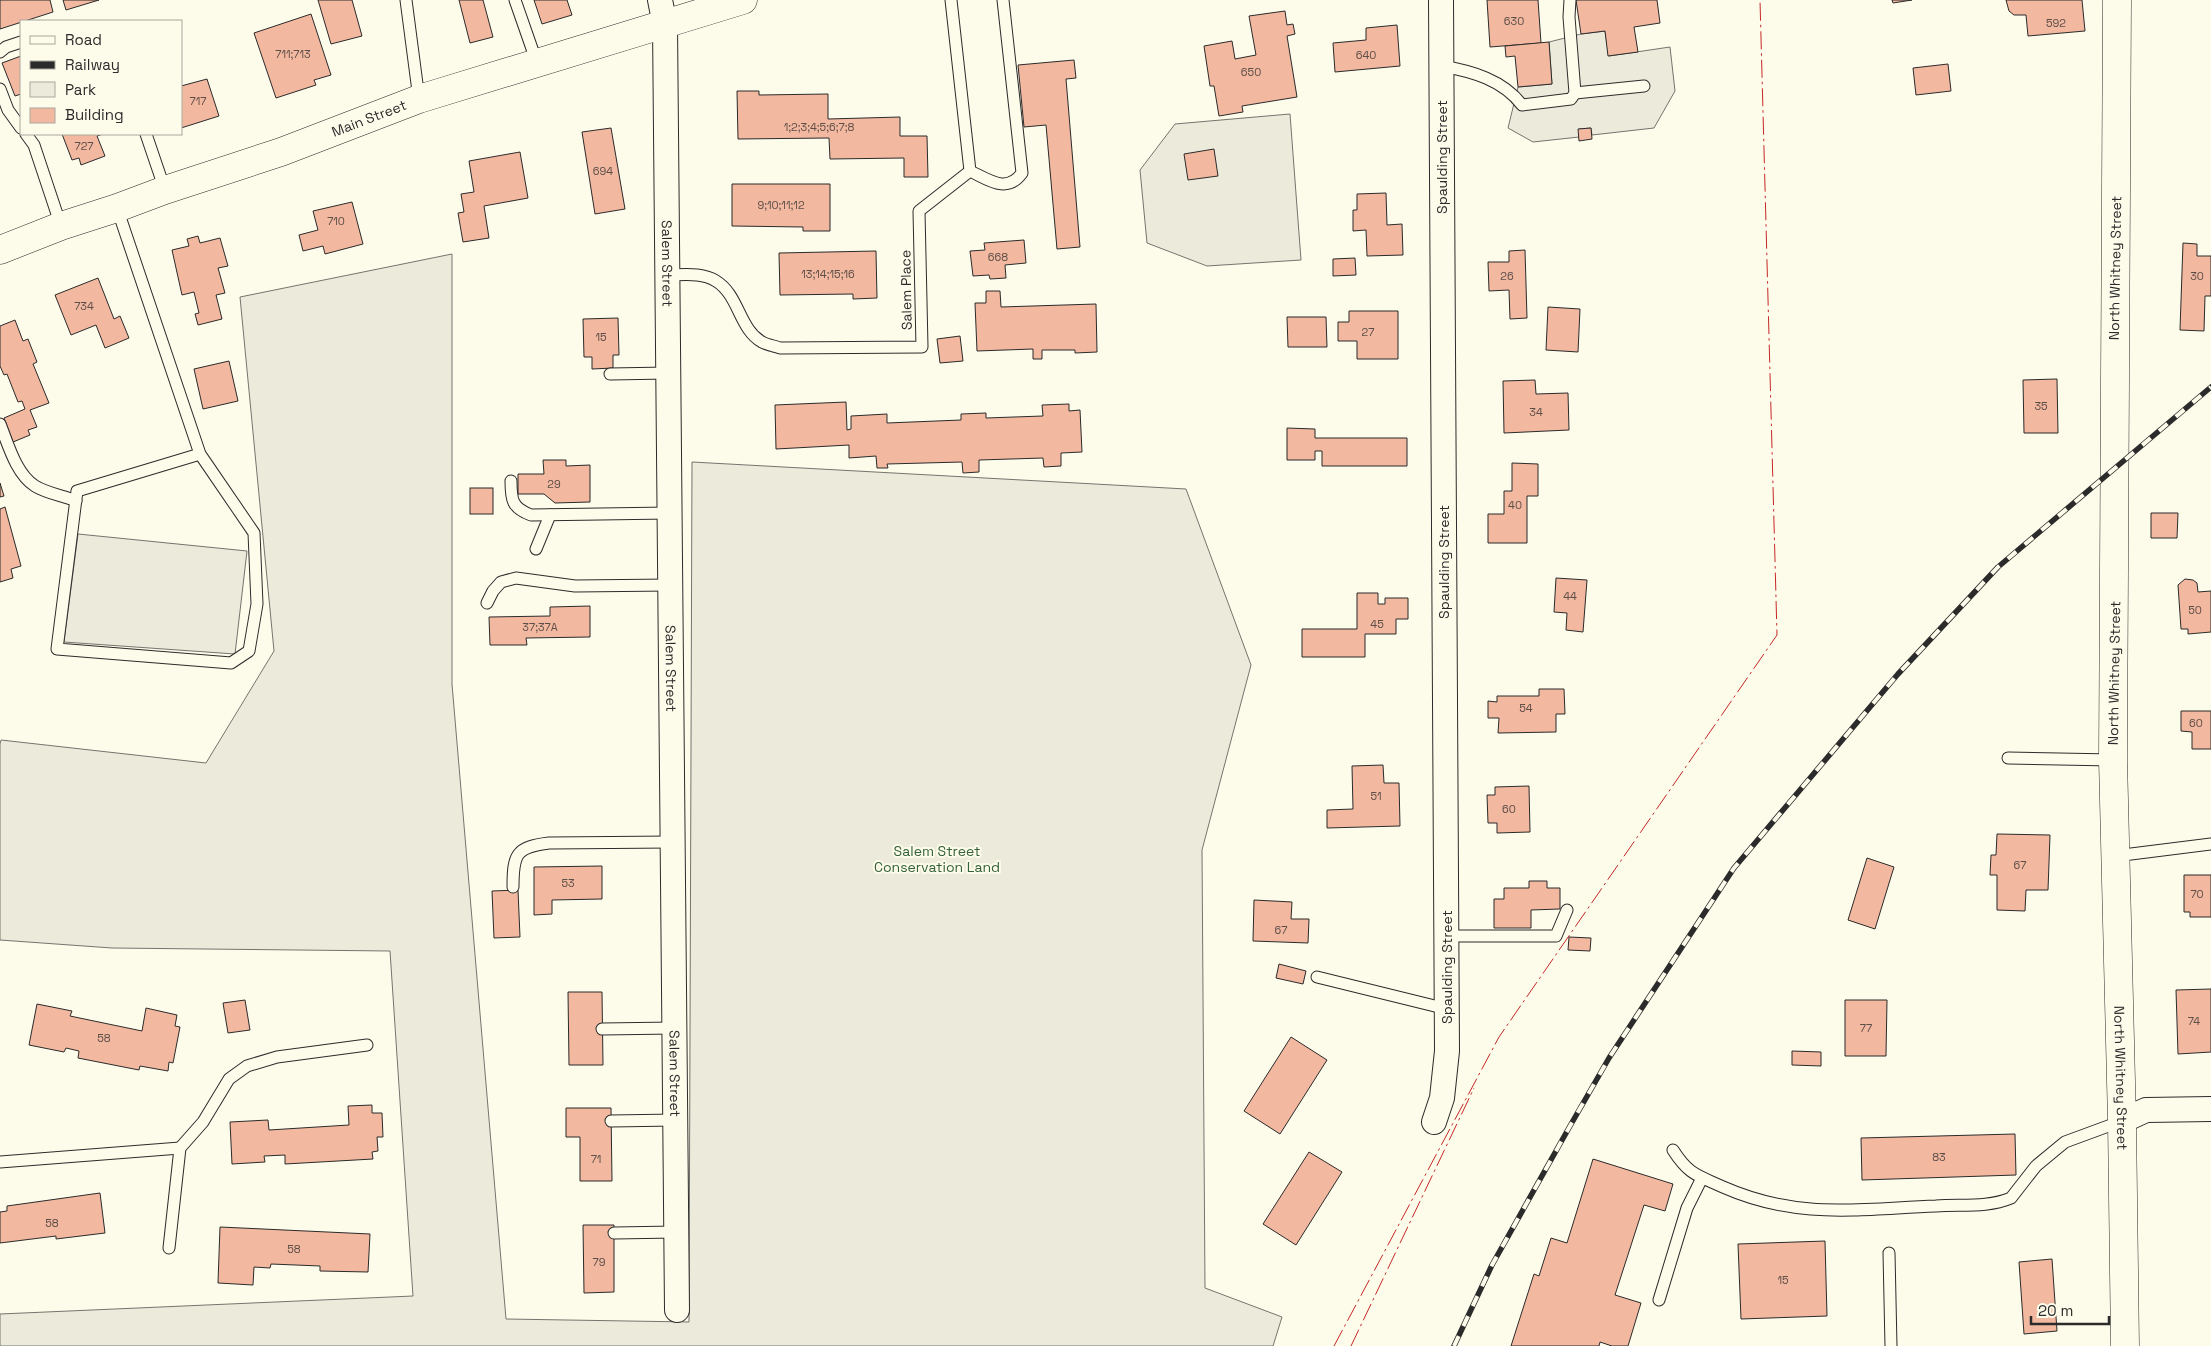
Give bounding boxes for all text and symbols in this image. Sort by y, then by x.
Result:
house number: 630 [1504,14,1524,28]
house number: 592 [2046,16,2066,30]
legend [20,20,182,135]
text: Road [65,30,102,49]
house number: 711;713 [275,47,311,61]
house number: 640 [1356,48,1376,62]
text: Railway [65,55,120,74]
house number: 650 [1241,65,1261,79]
text: Park [65,80,96,99]
house number: 717 [190,94,206,108]
street label: Main Street [329,96,409,141]
street label: Spaulding Street [1433,100,1451,214]
text: Building [65,105,124,124]
house number: 1;2;3;4;5;6;7;8 [784,120,854,134]
house number: 727 [75,139,93,153]
house number: 694 [593,164,613,178]
street label: North Whitney Street [2105,196,2125,340]
house number: 9;10;11;12 [757,198,805,212]
house number: 710 [327,214,345,228]
street label: Salem Street [658,220,677,307]
street label: Salem Place [896,250,916,330]
house number: 668 [988,250,1008,264]
house number: 13;14;15;16 [801,267,855,281]
house number: 26 [1500,269,1514,283]
house number: 30 [2190,269,2204,283]
house number: 734 [74,299,94,313]
house number: 27 [1362,325,1374,339]
house number: 15 [595,330,607,344]
house number: 35 [2034,399,2048,413]
house number: 34 [1529,405,1543,419]
house number: 29 [547,477,561,491]
house number: 40 [1508,498,1522,512]
street label: Spaulding Street [1435,505,1453,619]
house number: 44 [1563,589,1577,603]
street label: North Whitney Street [2104,601,2124,745]
house number: 50 [2188,603,2202,617]
house number: 45 [1370,617,1384,631]
house number: 37;37A [522,620,558,634]
street label: Salem Street [662,625,680,712]
house number: 54 [1519,701,1533,715]
house number: 60 [2189,716,2203,730]
house number: 51 [1370,789,1382,803]
house number: 60 [1502,802,1516,816]
park label: Salem Street Conservation Land [874,842,1000,876]
house number: 67 [2014,858,2026,872]
house number: 53 [561,876,575,890]
house number: 70 [2190,887,2204,901]
street label: Spaulding Street [1438,910,1456,1024]
house number: 67 [1275,923,1287,937]
street label: North Whitney Street [2110,1005,2131,1150]
house number: 74 [2188,1014,2200,1028]
house number: 77 [1860,1021,1872,1035]
street label: Salem Street [665,1030,684,1117]
house number: 58 [97,1031,111,1045]
house number: 83 [1932,1150,1946,1164]
house number: 71 [591,1152,601,1166]
house number: 58 [45,1216,59,1230]
house number: 58 [287,1242,301,1256]
house number: 79 [593,1255,606,1269]
house number: 15 [1777,1273,1789,1287]
scale bar [2031,1294,2108,1326]
text: 20 m [2038,1301,2073,1320]

